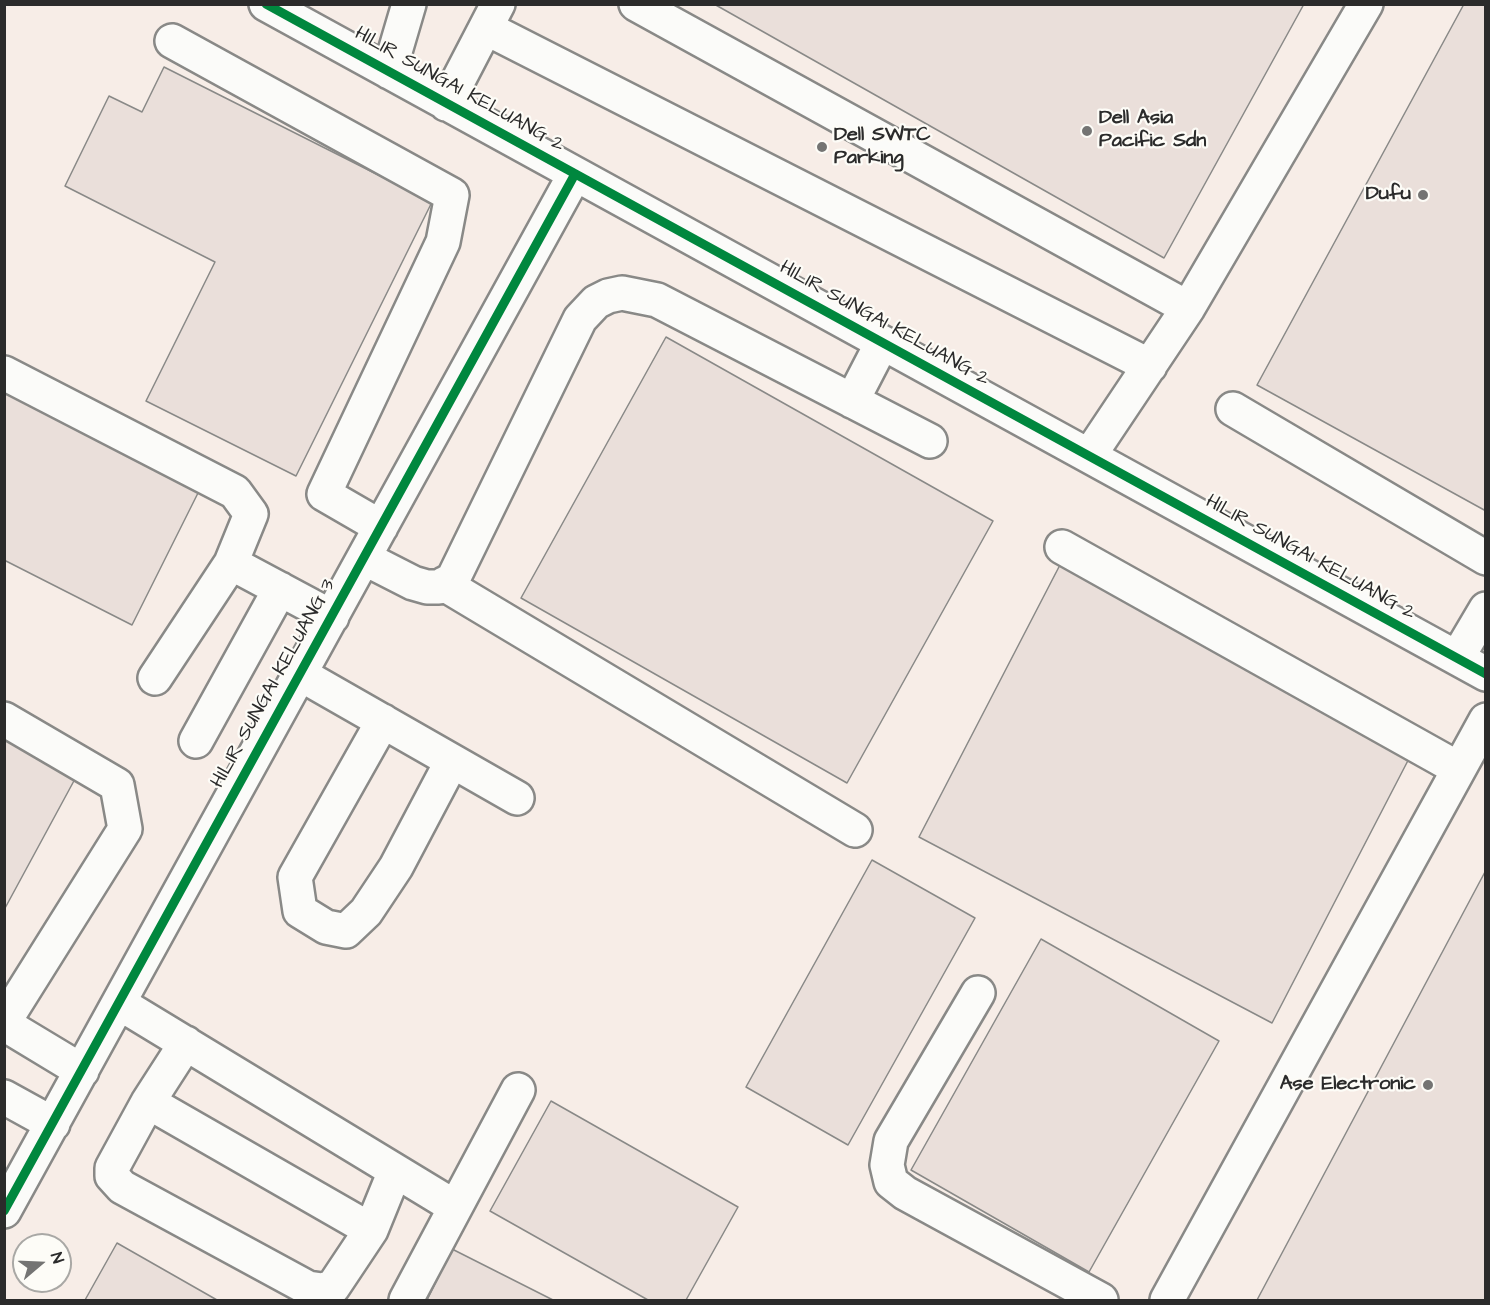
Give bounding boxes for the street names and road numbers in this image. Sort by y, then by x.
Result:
street label: HILIR SUNGAI KELUANG 2 [350,22,568,158]
street label: HILIR SUNGAI KELUANG 2 [775,256,993,392]
street label: HILIR SUNGAI KELUANG 2 [1201,490,1419,626]
street label: HILIR SUNGAI KELUANG 3 [207,575,341,793]

